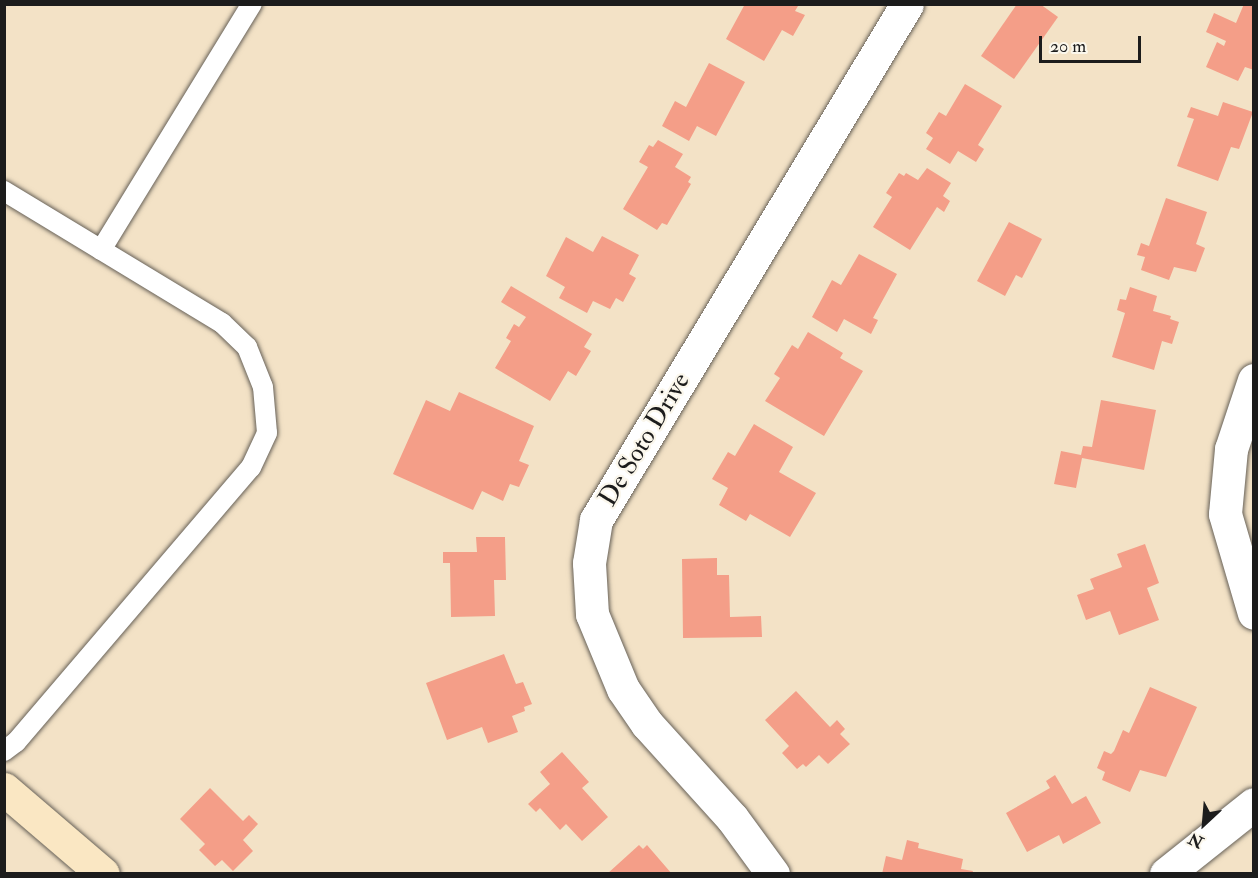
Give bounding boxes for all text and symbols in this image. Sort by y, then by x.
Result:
scale bar [1042,24,1144,62]
text: 20 m [1050,35,1086,58]
street label: De Soto Drive [593,368,697,512]
north arrow [1174,794,1234,854]
text: N [1185,828,1207,852]

